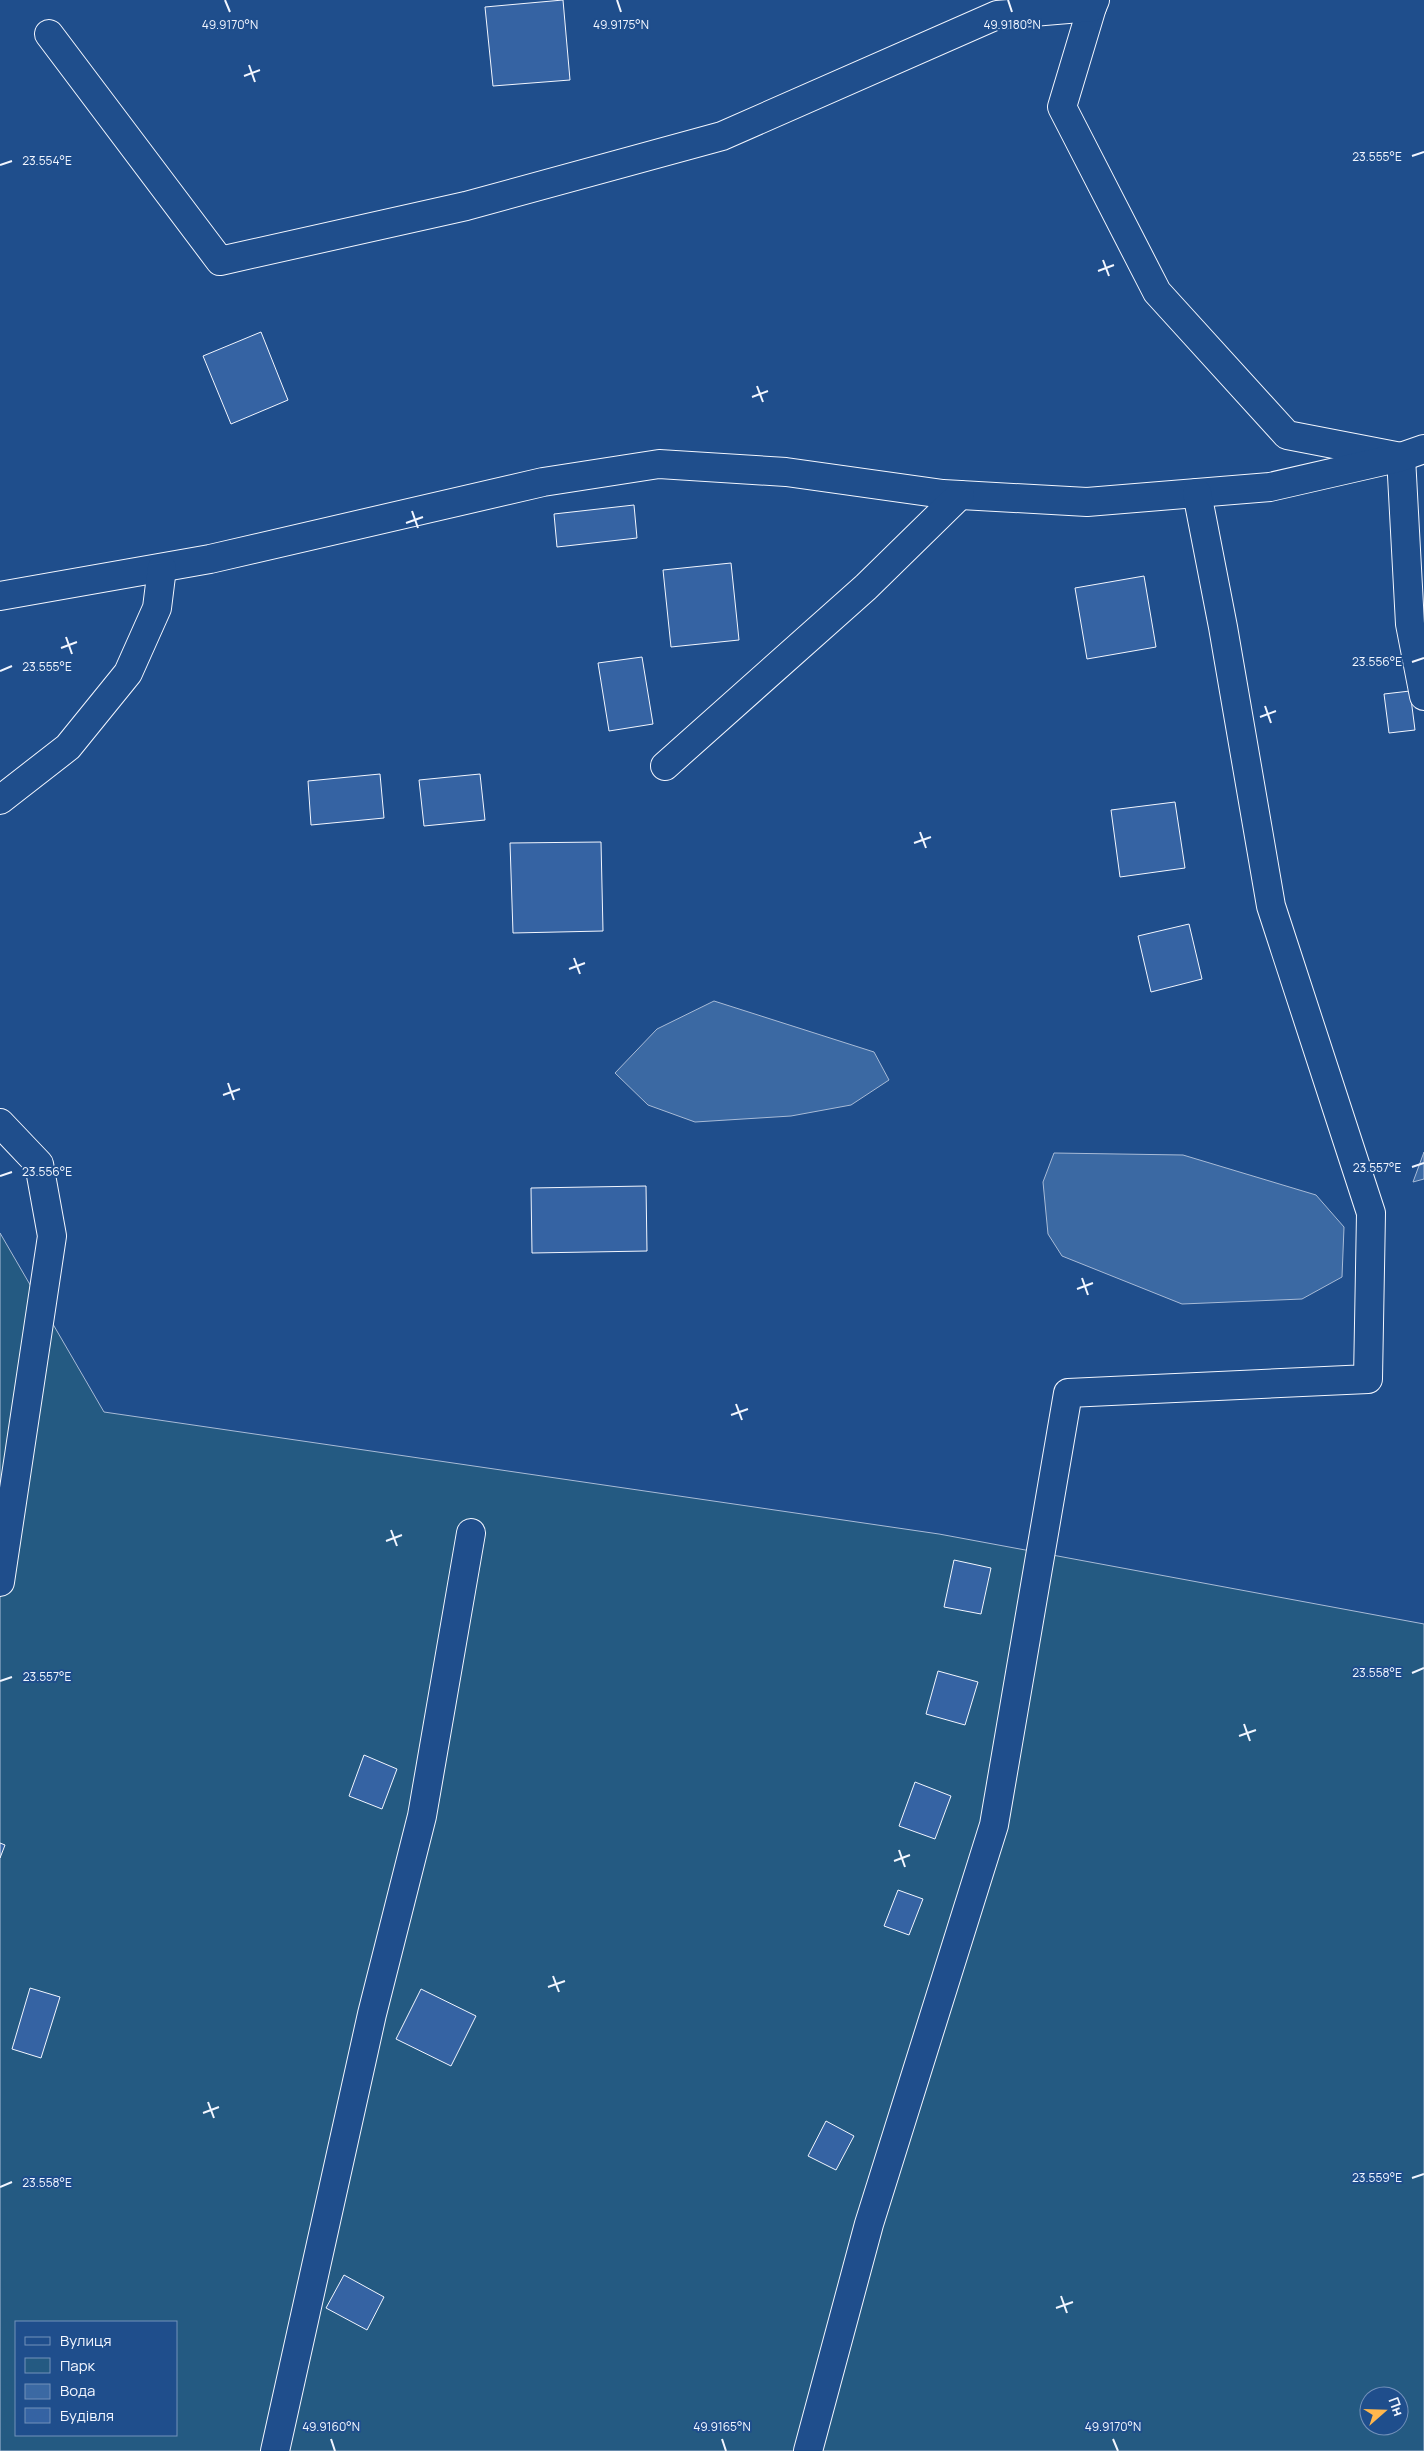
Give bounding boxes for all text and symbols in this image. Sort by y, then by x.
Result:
text: 49.9170°N [202,16,258,33]
text: 49.9175°N [593,16,649,33]
text: 49.9180°N [983,16,1041,33]
text: 23.555°E [1352,148,1402,165]
text: 23.554°E [22,152,72,169]
text: 23.556°E [1352,653,1402,670]
text: 23.555°E [22,658,72,675]
text: 23.557°E [1353,1159,1401,1176]
text: 23.556°E [22,1163,72,1180]
text: 23.558°E [1352,1664,1402,1681]
text: 23.557°E [23,1668,71,1685]
text: 23.559°E [1352,2169,1402,2186]
text: 23.558°E [22,2174,72,2191]
legend [15,2321,178,2436]
text: Вулиця [60,2330,112,2351]
text: Парк [60,2355,96,2376]
text: Вода [60,2380,95,2401]
north arrow [1359,2386,1409,2436]
text: Пн [1385,2394,1409,2418]
text: Будівля [60,2405,114,2426]
text: 49.9160°N [302,2418,360,2435]
text: 49.9165°N [693,2418,751,2435]
text: 49.9170°N [1085,2418,1141,2435]

